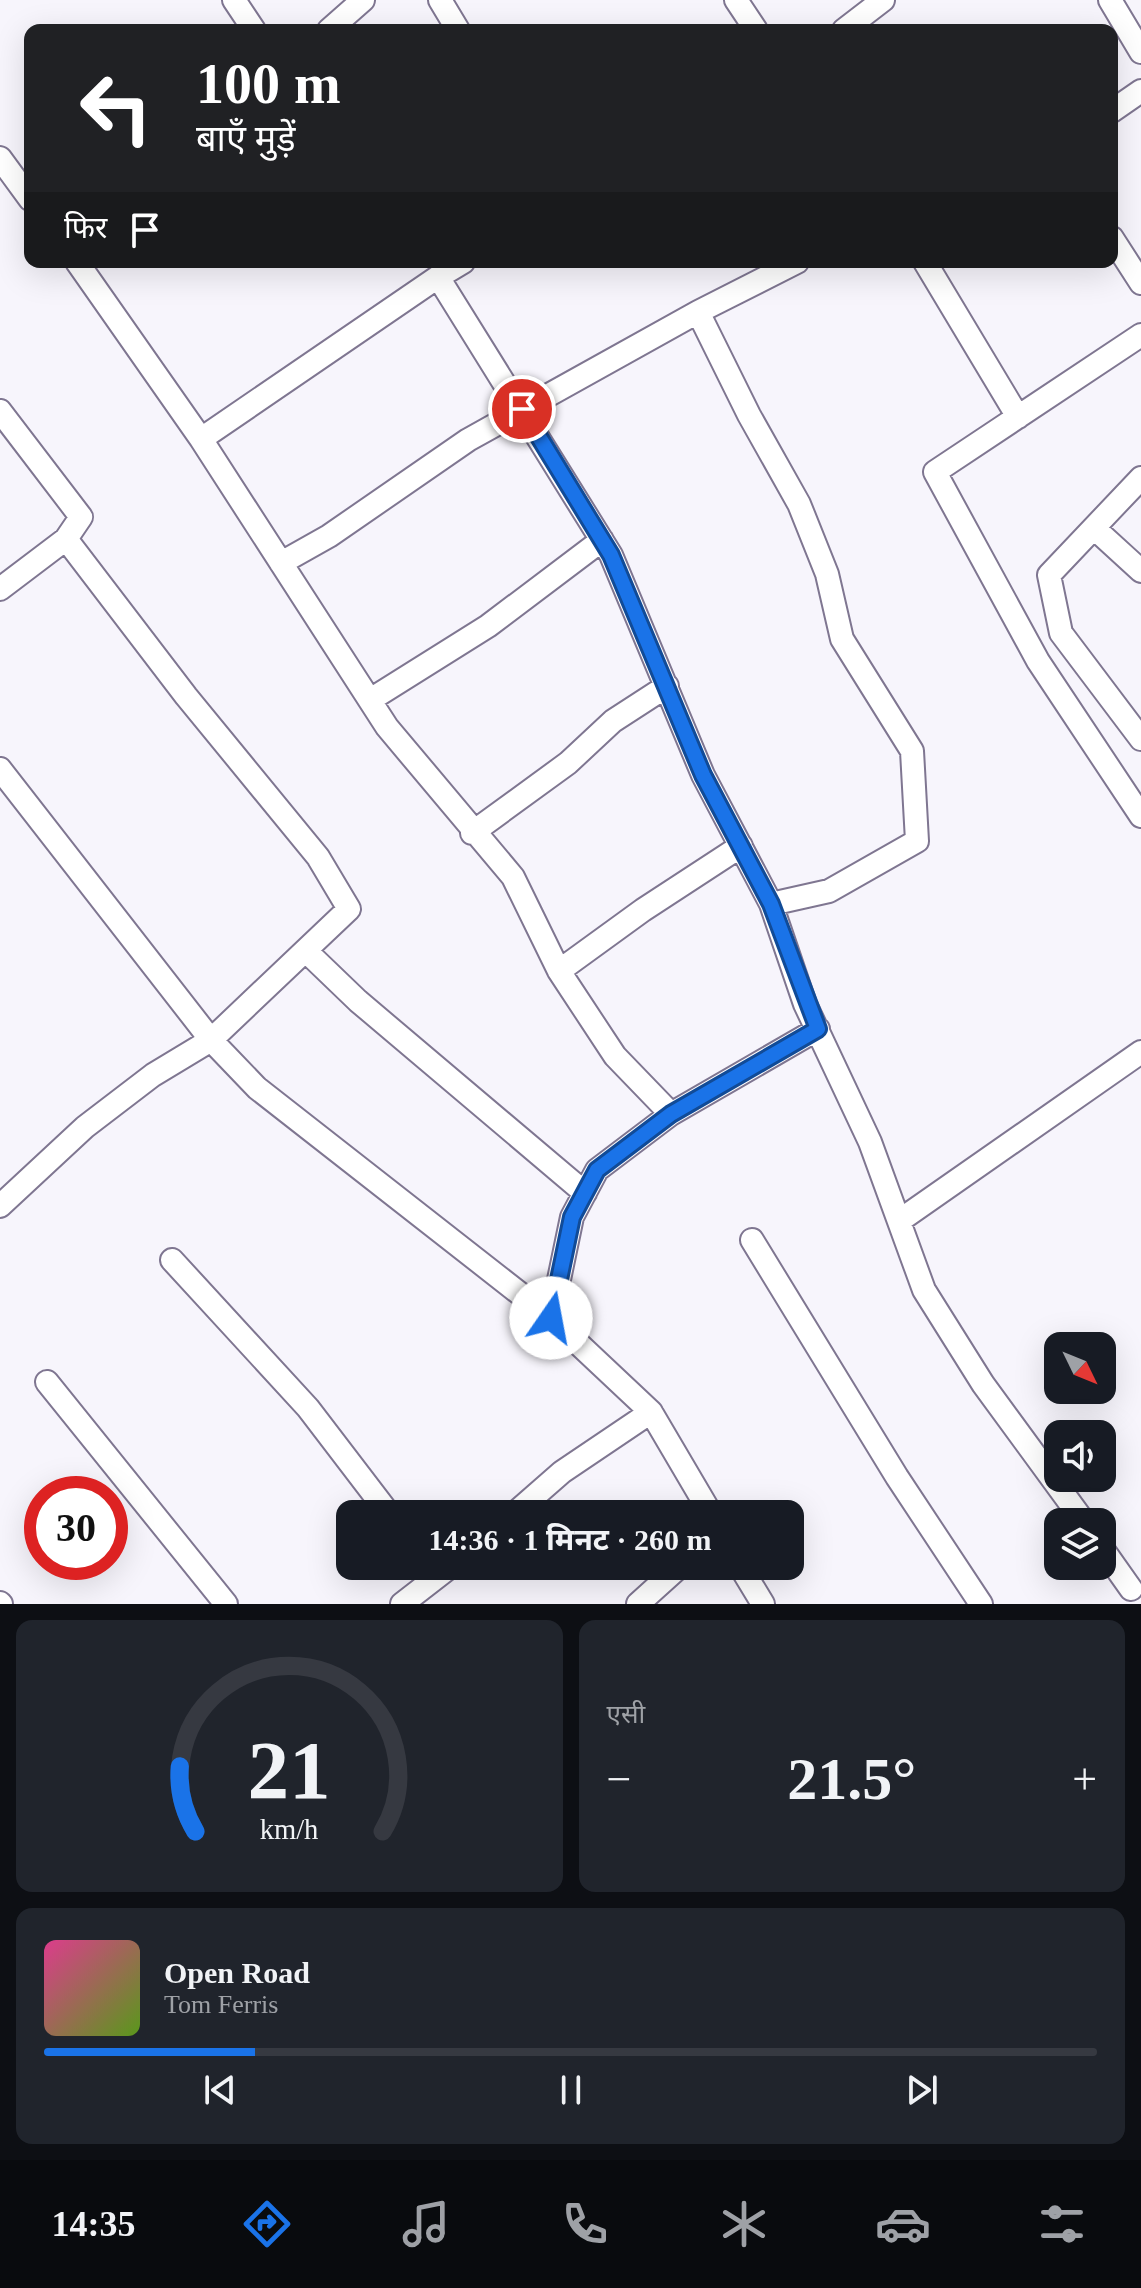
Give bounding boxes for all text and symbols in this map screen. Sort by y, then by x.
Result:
text: 100 m [196,53,341,115]
icon: left [64,56,168,160]
text: बाएँ मुड़ें [196,119,296,159]
icon: arrive [123,208,167,252]
text: फिर [64,211,107,244]
pin [488,375,556,443]
icon: arrive [500,387,544,431]
position arrow [509,1276,593,1360]
north arrow [1044,1332,1116,1404]
map controls [1044,1332,1116,1580]
button: sound [1044,1420,1116,1492]
speed limit sign: 30 [24,1476,128,1580]
button: layers [1044,1508,1116,1580]
text: 14:36 · 1 मिनट · 260 m [429,1523,711,1556]
text: एसी [607,1700,645,1729]
text: 21 [248,1724,331,1816]
text: 21.5° [787,1746,916,1812]
text: − [607,1755,631,1804]
text: + [1072,1755,1097,1804]
text: km/h [260,1814,319,1845]
text: Open Road [164,1956,310,1989]
text: Tom Ferris [164,1990,278,2019]
icon: previous [198,2068,242,2112]
icon: pause [549,2068,593,2112]
icon: next [900,2068,944,2112]
icon: directions [239,2196,295,2252]
icon: music [398,2196,454,2252]
icon: phone [557,2196,613,2252]
icon: climate [716,2196,772,2252]
icon: car [875,2196,931,2252]
icon: filters [1034,2196,1090,2252]
text: 14:35 [52,2204,136,2244]

